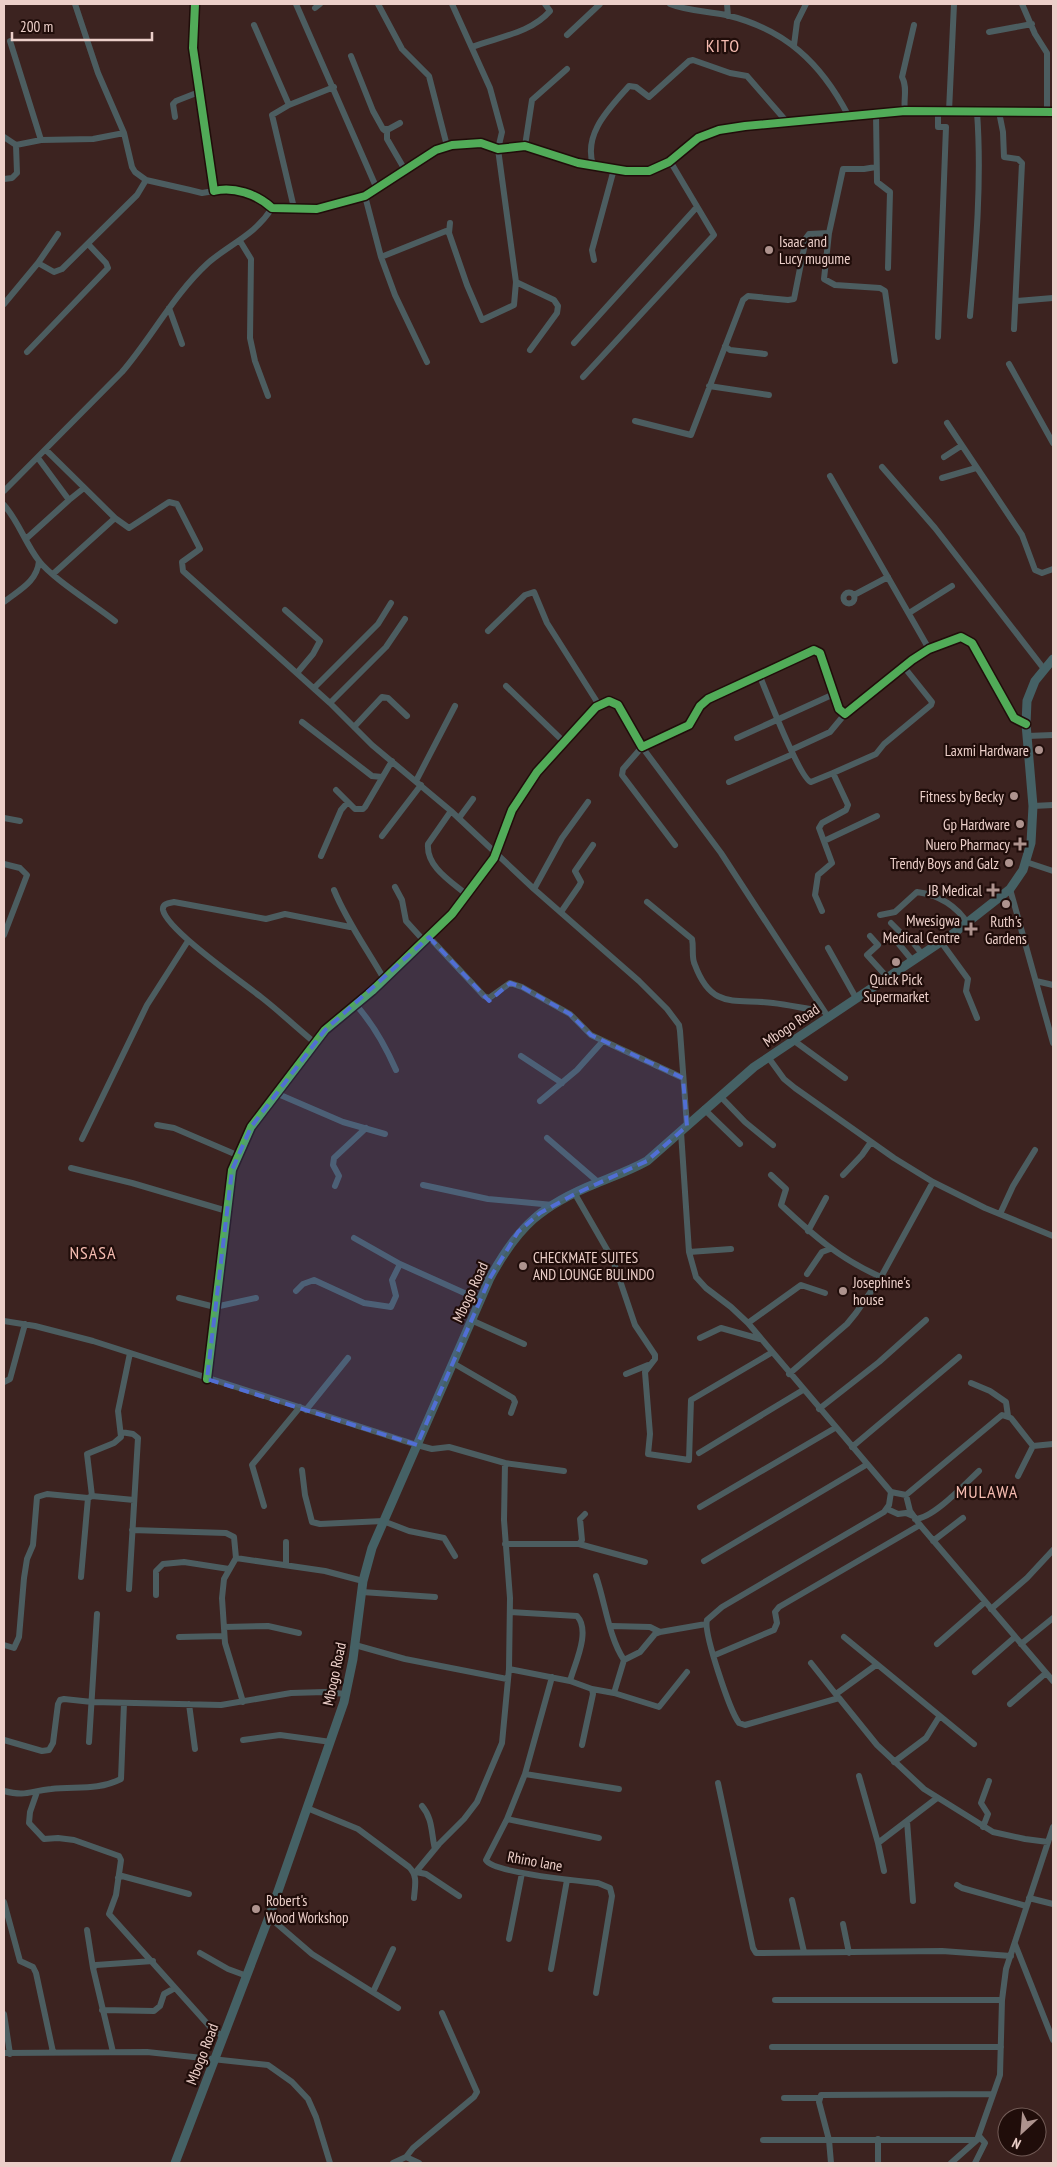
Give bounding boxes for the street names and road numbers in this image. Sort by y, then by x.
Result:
street label: Mbogo Road [759,999,823,1051]
street label: Mbogo Road [448,1259,492,1325]
street label: Mbogo Road [318,1641,350,1707]
street label: Rhino lane [506,1847,564,1875]
street label: Mbogo Road [182,2021,222,2087]

